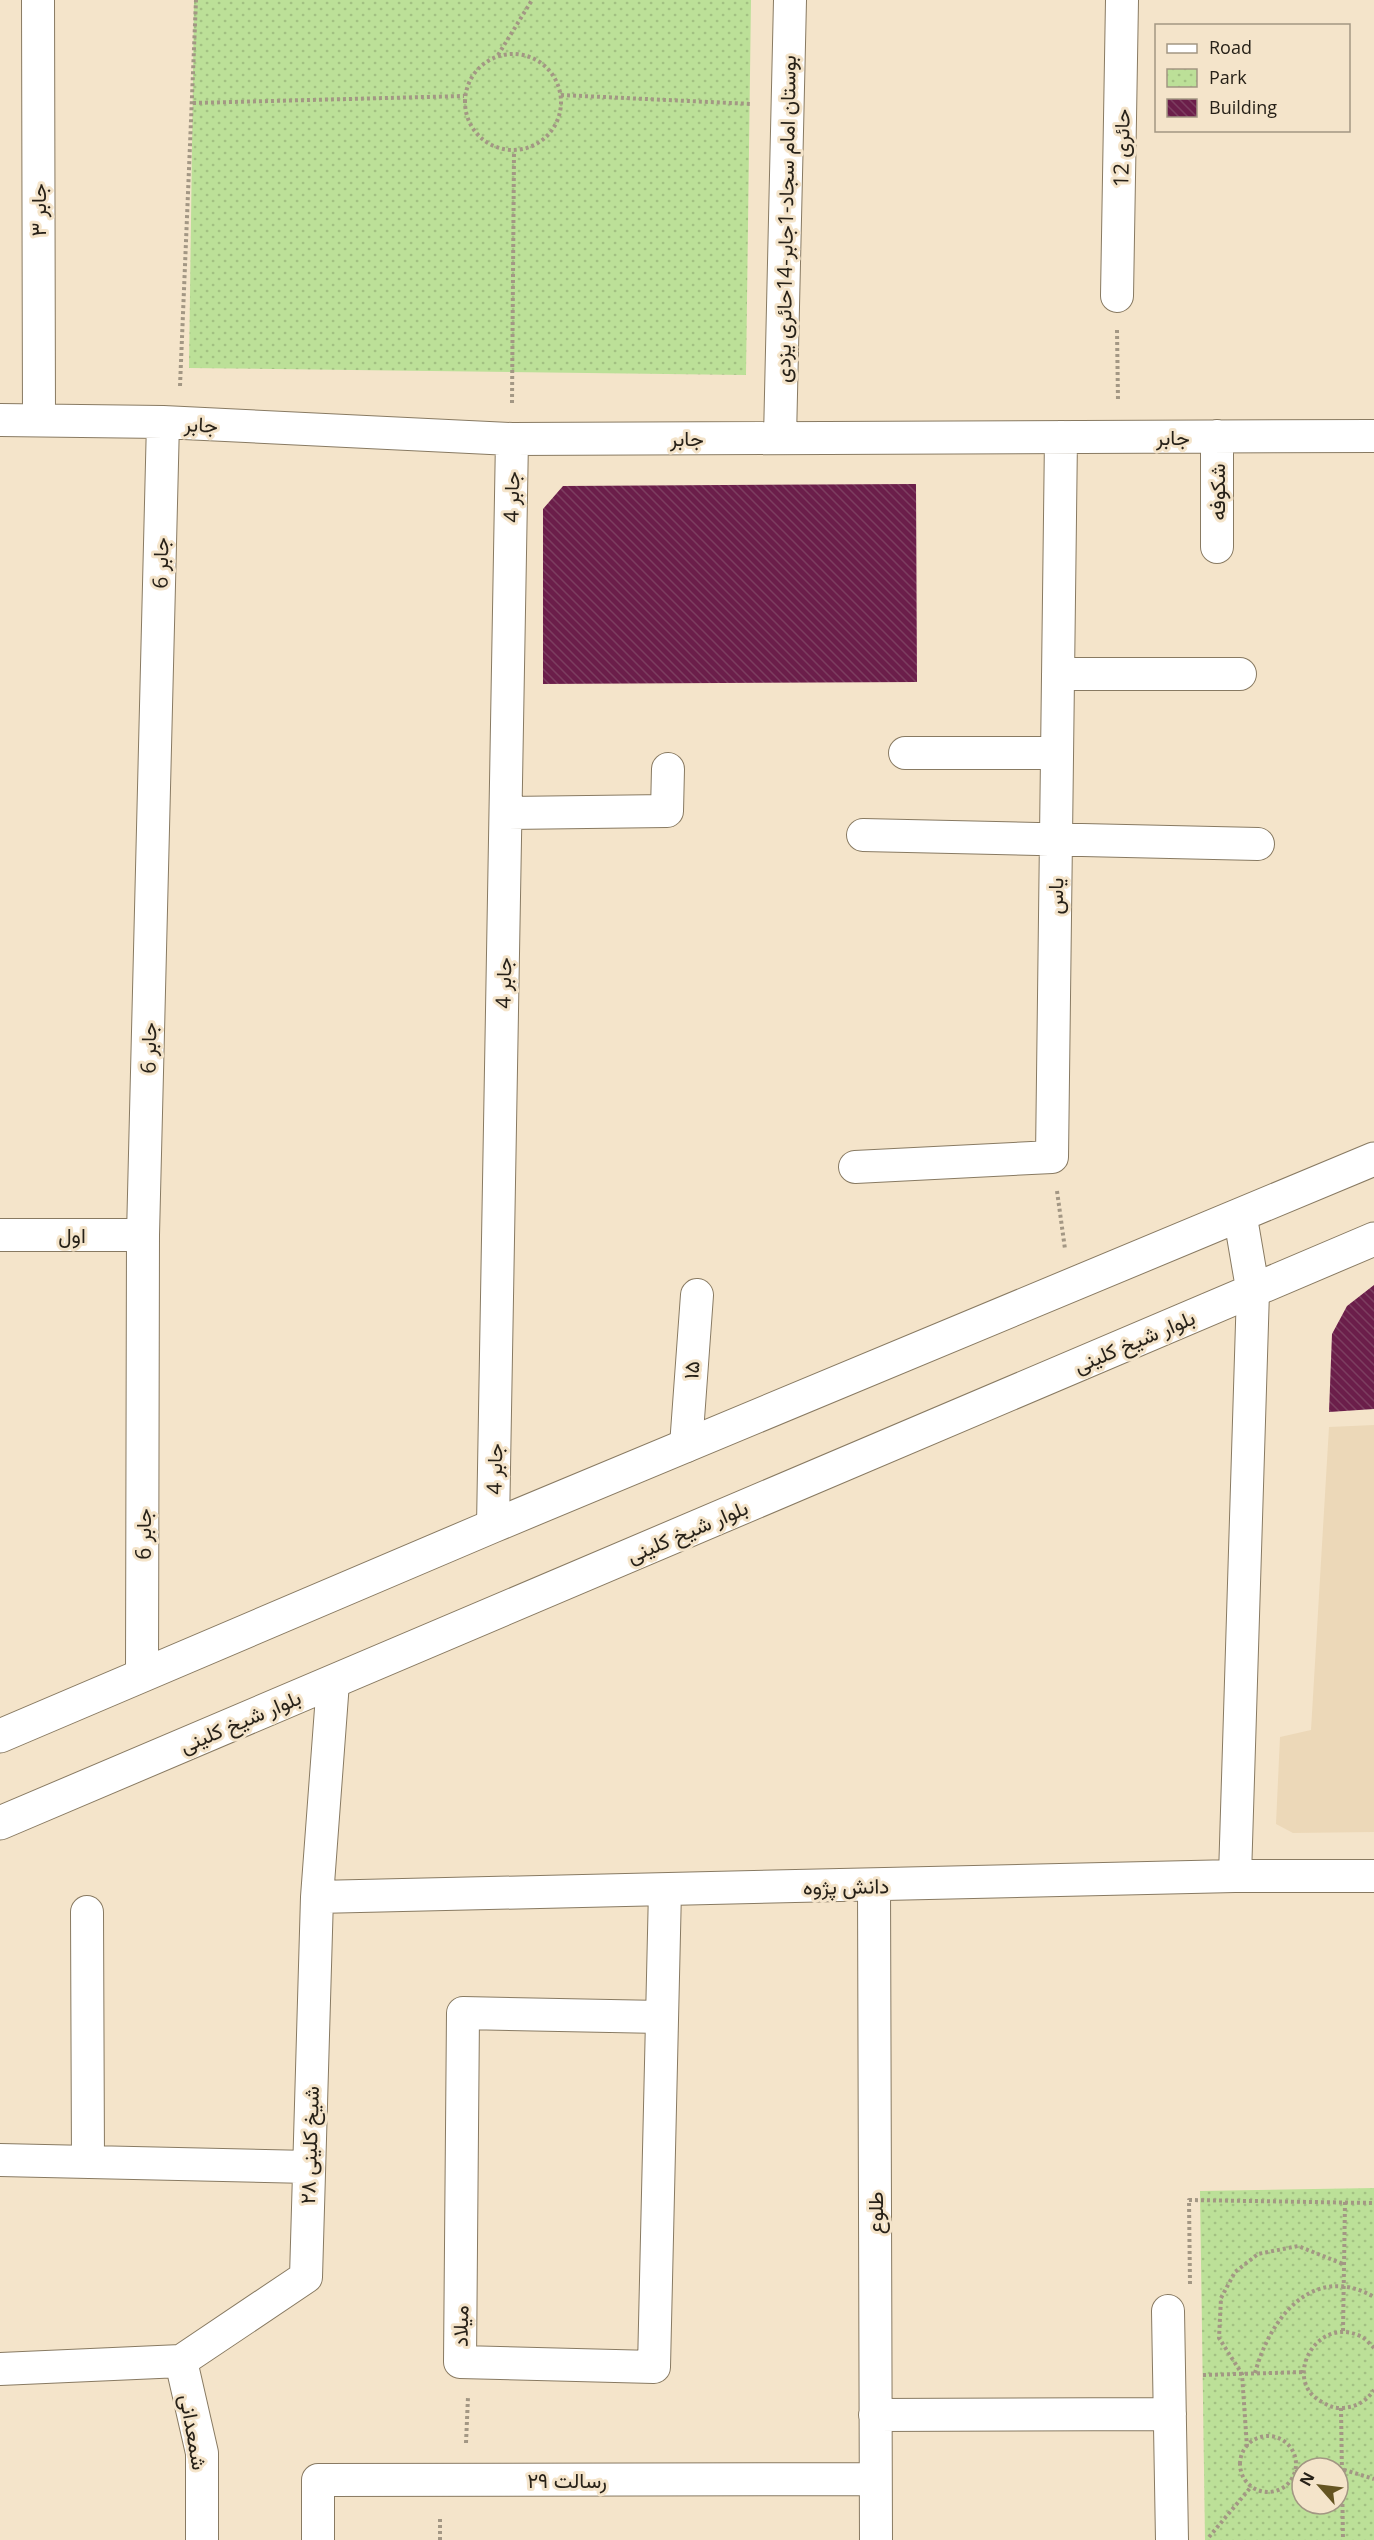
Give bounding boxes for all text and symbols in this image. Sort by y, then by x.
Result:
legend [1155,24,1350,132]
text: Road [1209,35,1252,59]
street label: بوستان امام سجاد-1جابر-14حائری یزدی [768,55,803,383]
text: Park [1209,65,1247,89]
text: Building [1209,95,1277,119]
street label: حائری 12 [1106,109,1136,187]
street label: جابر ۳ [24,183,52,237]
street label: جابر [182,409,219,439]
street label: جابر [1155,423,1190,451]
street label: جابر [669,424,704,452]
street label: شکوفه [1203,463,1231,521]
street label: جابر 4 [497,471,525,523]
street label: جابر 6 [146,537,174,589]
street label: یاس [1041,877,1069,915]
street label: جابر 4 [489,957,517,1009]
street label: جابر 6 [134,1022,162,1074]
street label: اول [58,1221,86,1249]
street label: بلوار شیخ کلینی [1069,1303,1199,1380]
street label: ۱۵ [676,1360,706,1380]
street label: جابر 4 [480,1443,508,1495]
street label: بلوار شیخ کلینی [622,1493,752,1570]
street label: جابر 6 [129,1508,157,1560]
street label: بلوار شیخ کلینی [175,1683,305,1760]
street label: دانش پژوه [803,1871,890,1902]
street label: شیخ کلینی ۲۸ [293,2085,326,2205]
street label: طلوع [861,2192,890,2234]
street label: میلاد [446,2305,474,2347]
street label: شمعدانی [174,2392,214,2472]
north arrow [1290,2456,1350,2516]
street label: رسالت ۲۹ [527,2466,607,2494]
text: N [1294,2468,1320,2490]

